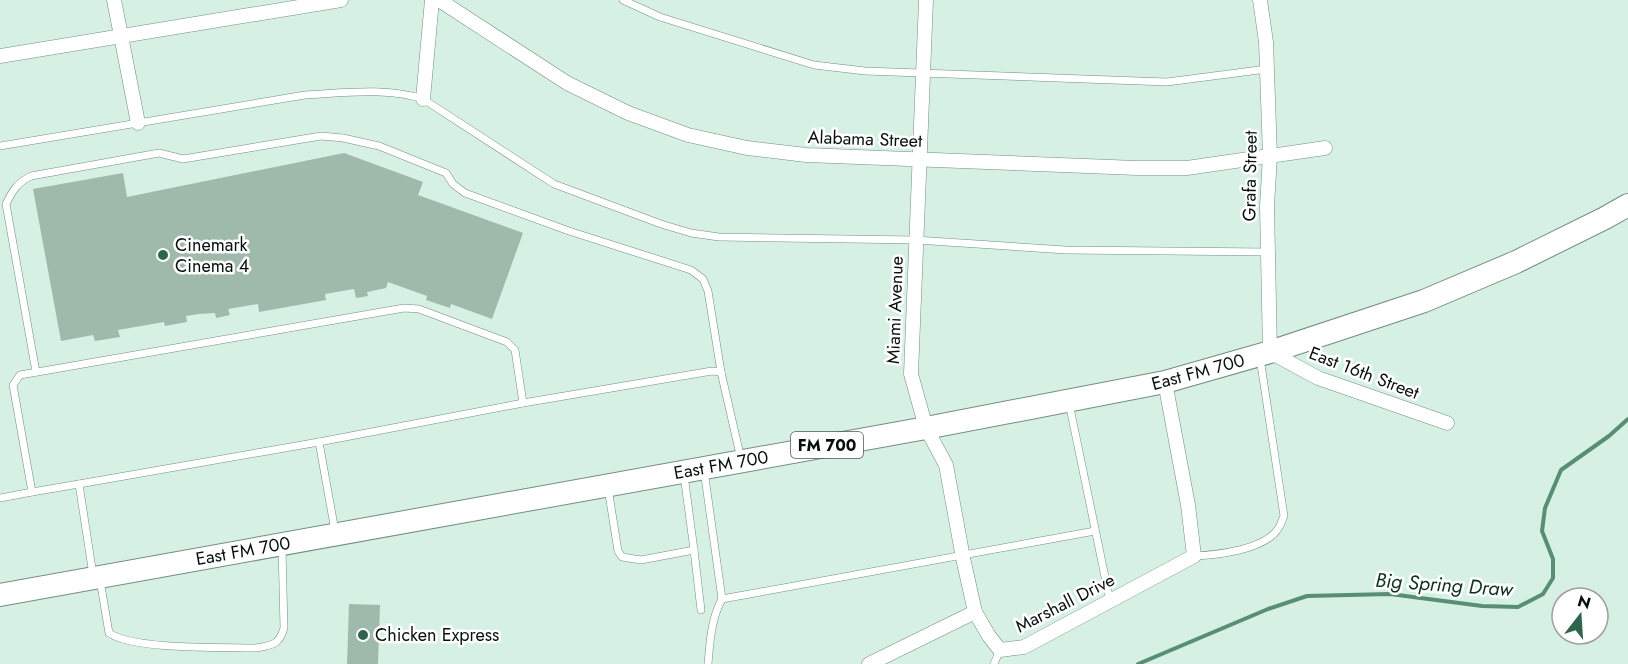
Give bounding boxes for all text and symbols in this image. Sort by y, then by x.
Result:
street label: Alabama Street [807,124,923,154]
street label: Grafa Street [1236,130,1264,222]
place label: Cinemark Cinema 4 [175,232,249,279]
marker: Cinemark Cinema 4 [156,248,170,262]
street label: Miami Avenue [880,256,910,364]
street label: East 16th Street [1305,340,1423,406]
street label: East FM 700 [1148,347,1248,397]
road number: FM 700 [791,432,863,458]
street label: East FM 700 [672,444,771,486]
street label: East FM 700 [194,530,293,572]
water label: Big Spring Draw [1374,566,1515,604]
street label: Marshall Drive [1011,567,1119,639]
north arrow [1550,586,1610,646]
text: N [1575,589,1594,615]
place label: Chicken Express [375,622,499,648]
marker: Chicken Express [356,628,370,642]

